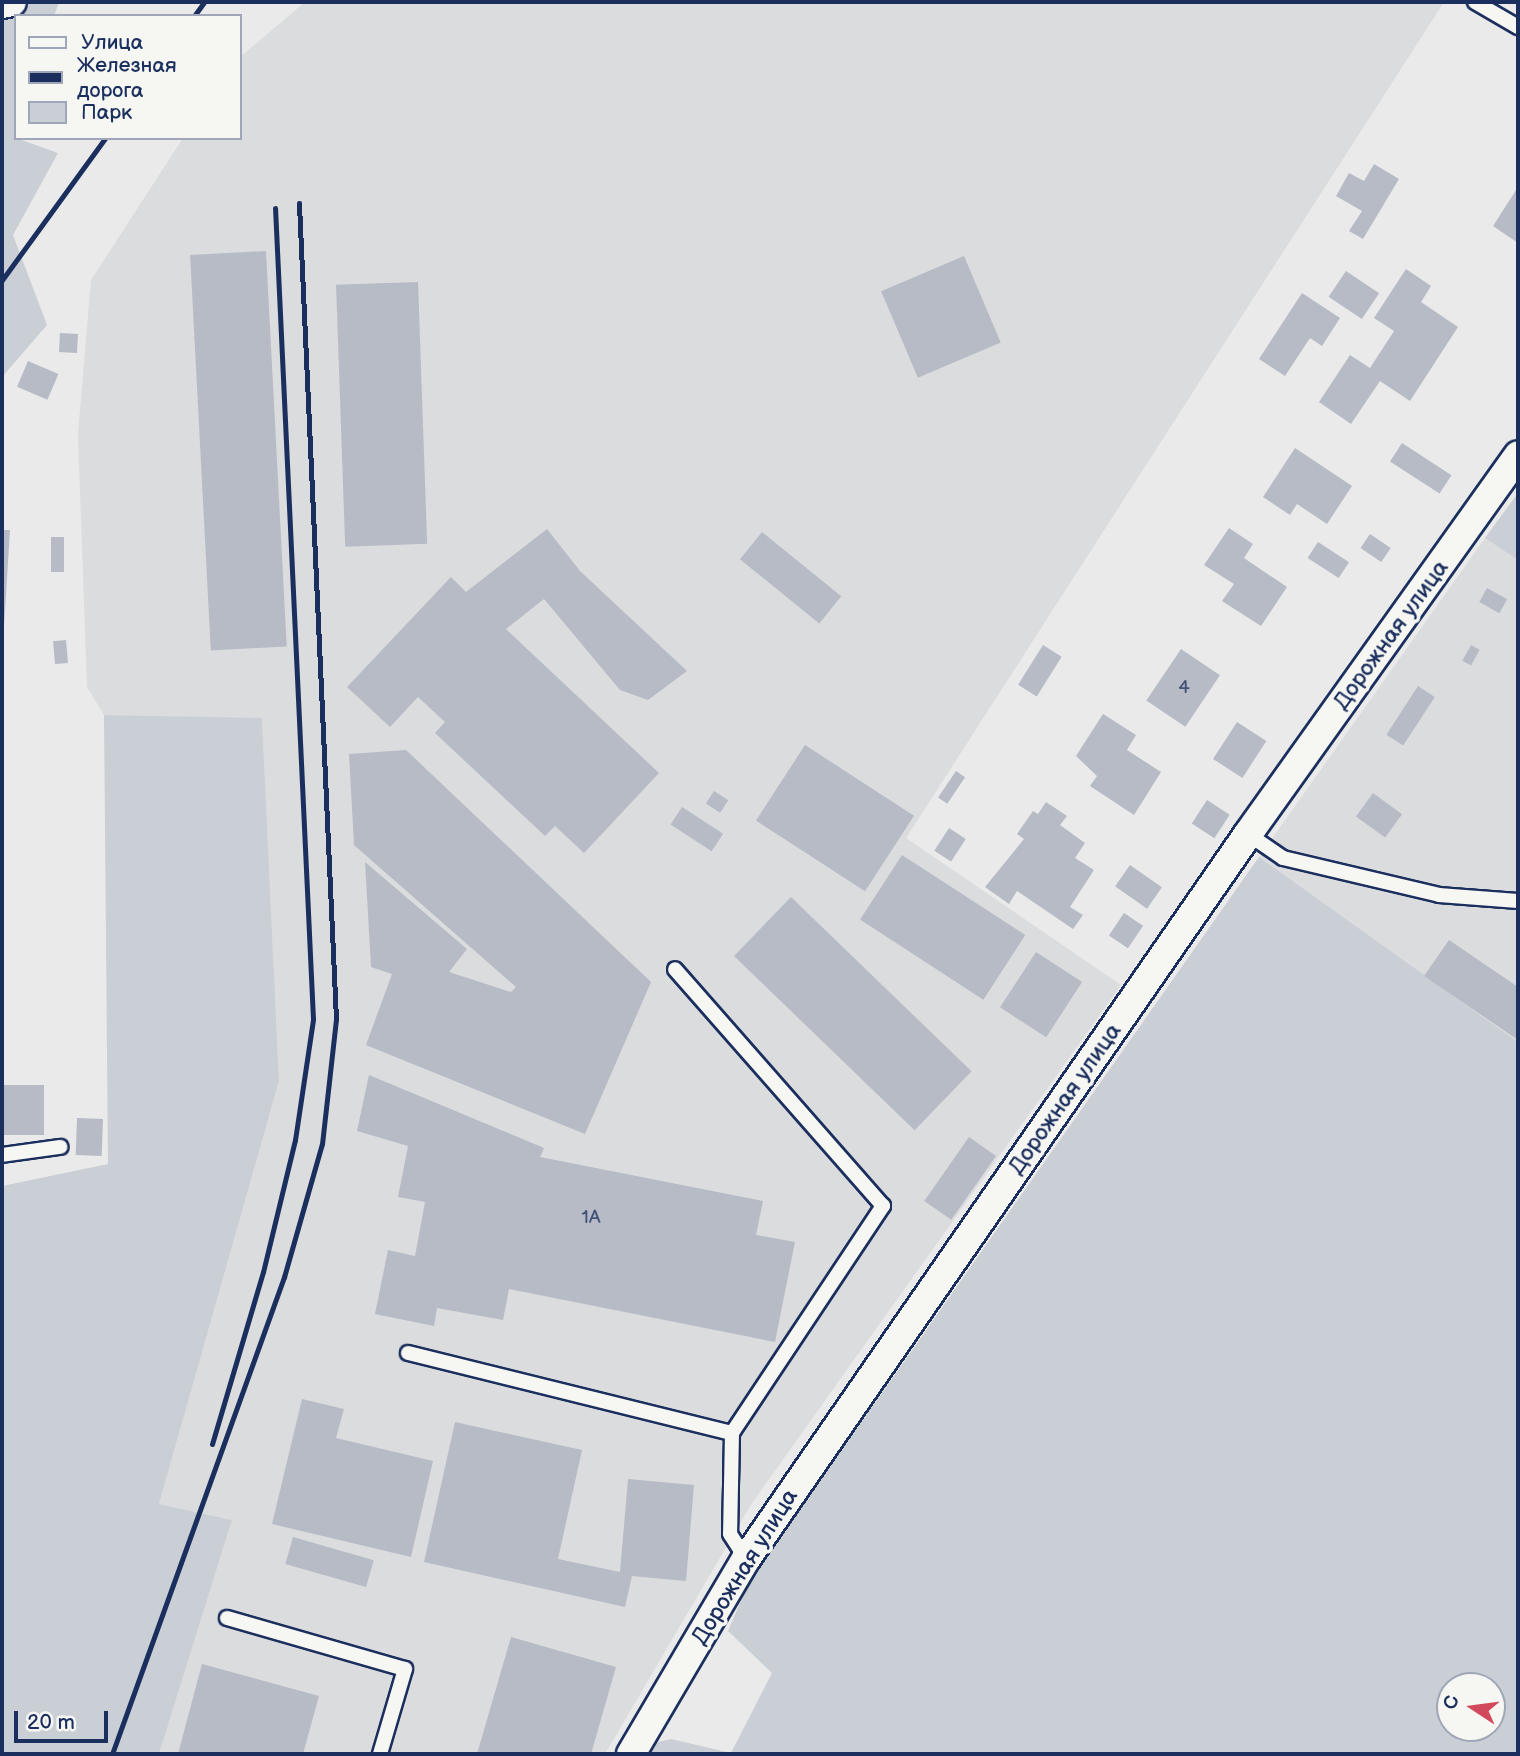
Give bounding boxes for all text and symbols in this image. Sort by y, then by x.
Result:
legend [14,14,242,140]
text: Улица [81,30,143,55]
text: Железная дорога [77,53,177,103]
text: Парк [81,100,132,125]
street label: Дорожная улица [1327,555,1455,715]
house number: 4 [1178,677,1190,699]
street label: Дорожная улица [1003,1018,1127,1180]
house number: 1А [582,1207,600,1229]
street label: Дорожная улица [686,1484,804,1650]
north arrow [1436,1672,1506,1742]
text: С [1439,1694,1465,1712]
scale bar [18,1696,112,1740]
text: 20 m [27,1710,75,1735]

